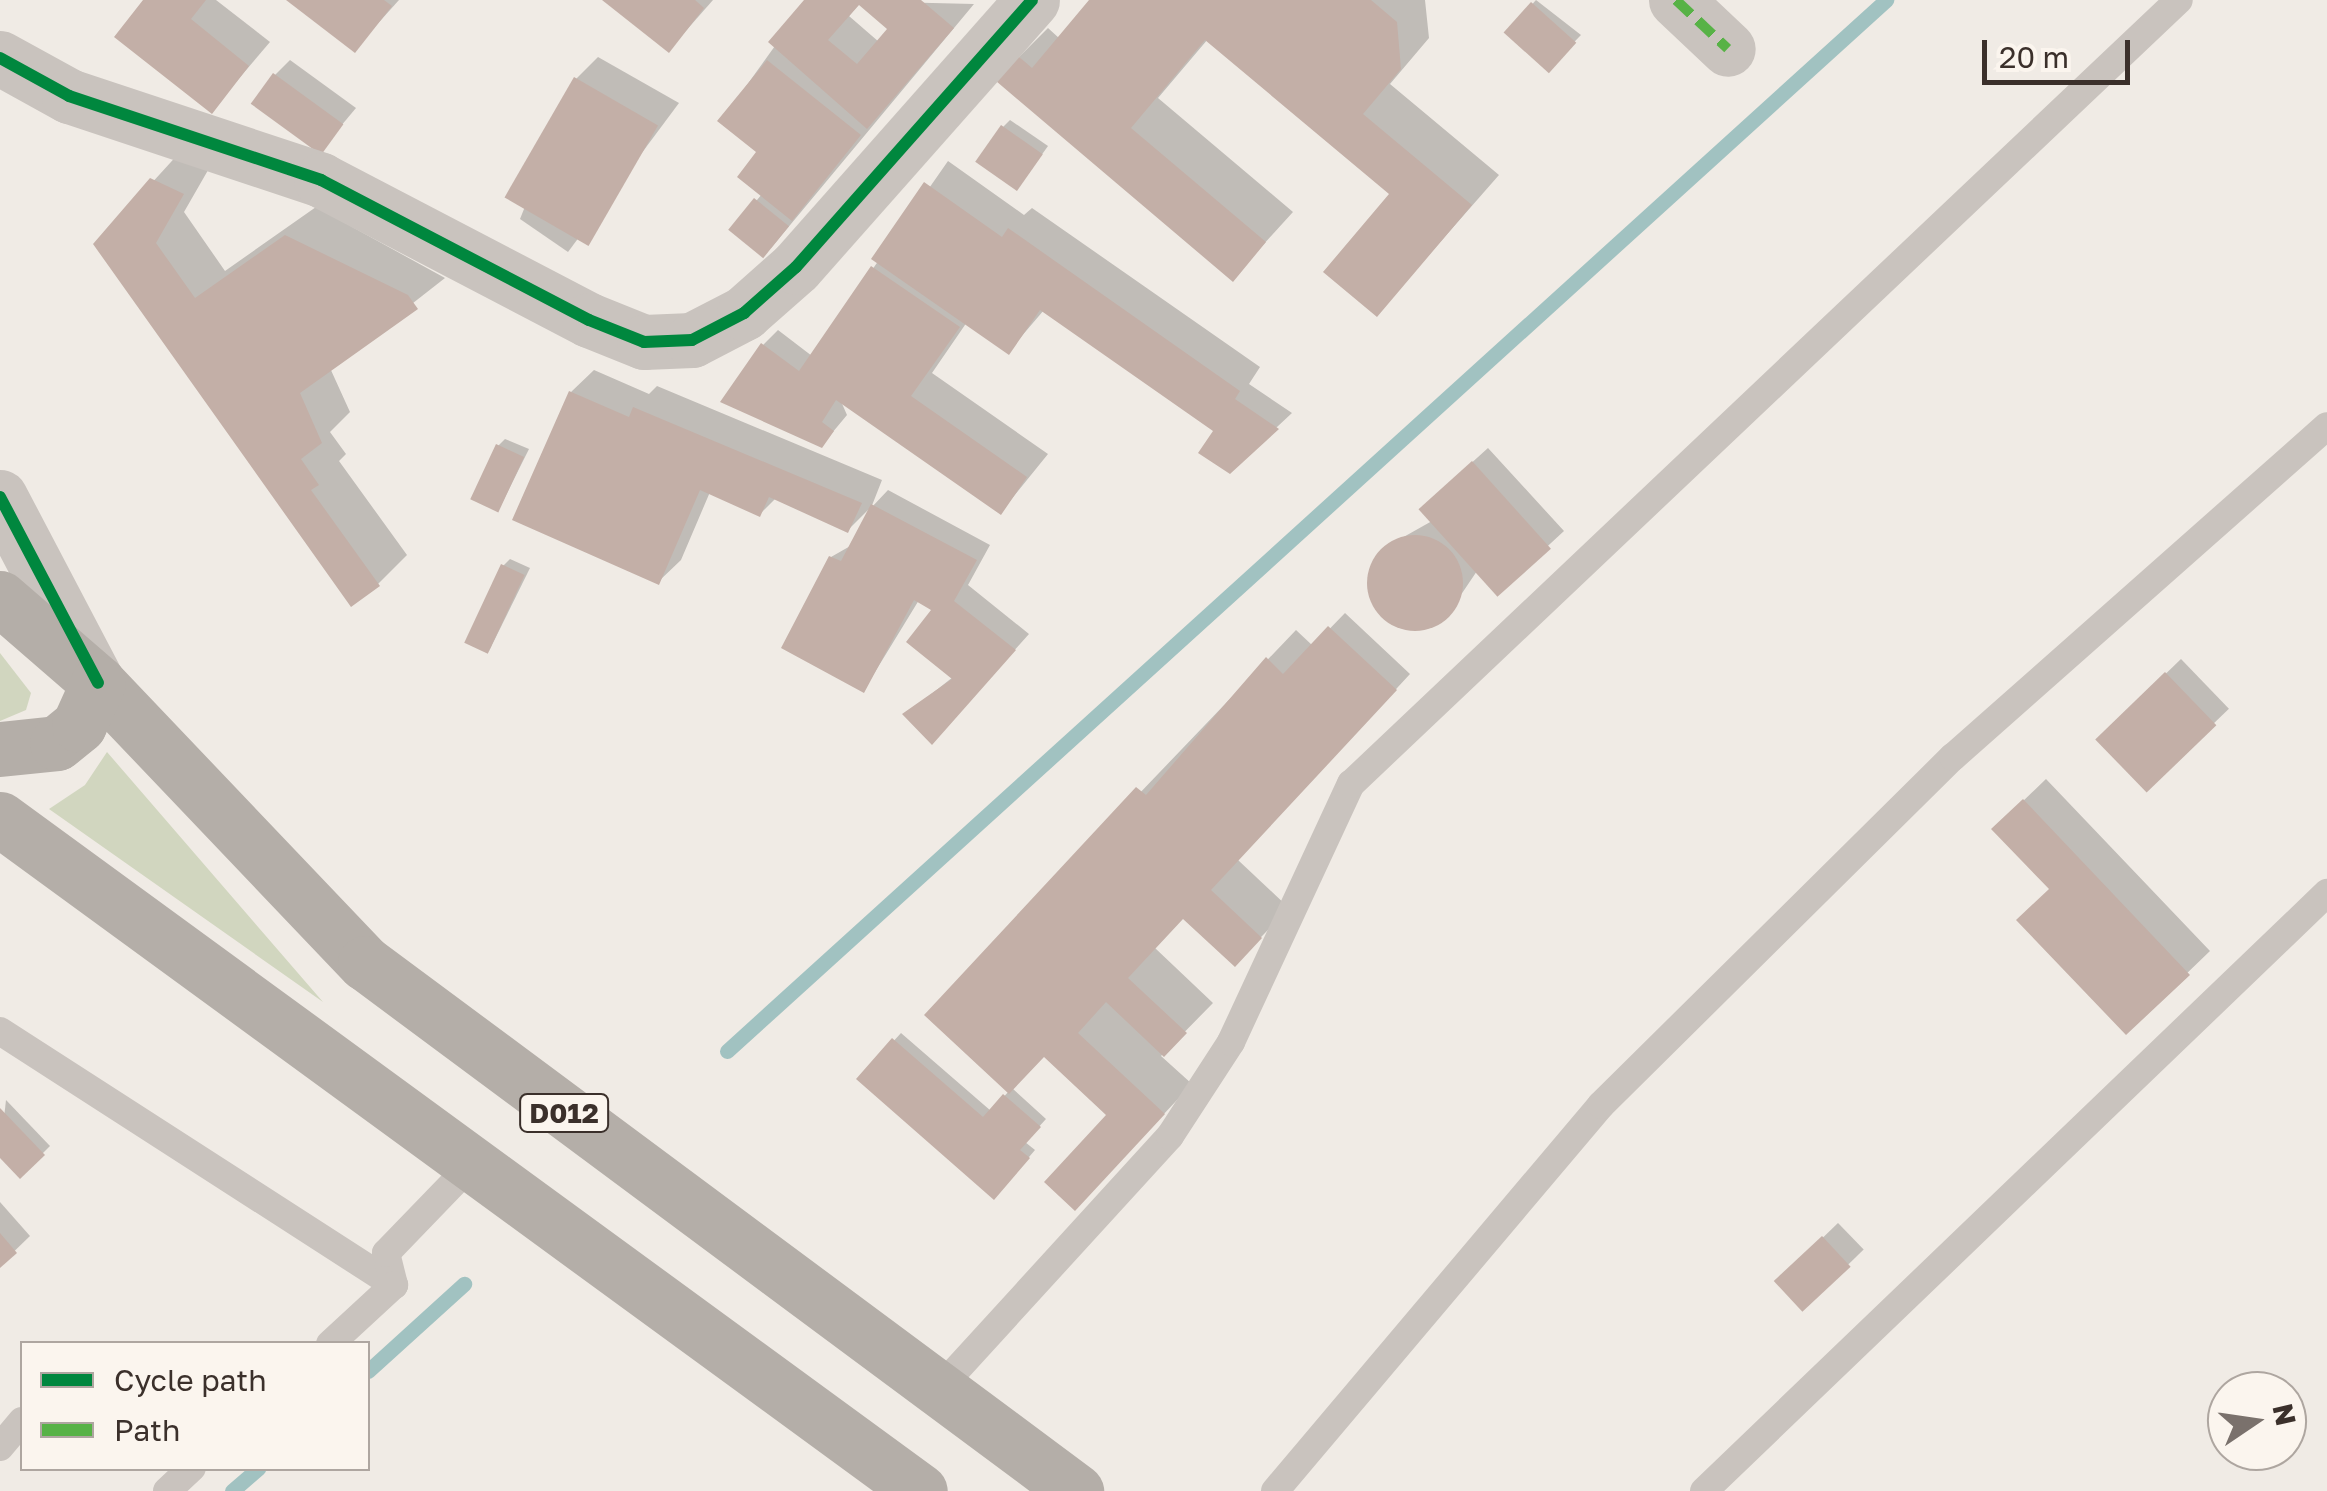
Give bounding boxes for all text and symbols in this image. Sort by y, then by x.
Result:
scale bar [1987,20,2134,82]
text: 20 m [1999,39,2069,75]
road number: D012 [519,1090,609,1136]
legend [20,1341,370,1471]
text: Cycle path [114,1362,267,1398]
north arrow [2207,1371,2307,1471]
text: N [2266,1401,2303,1429]
text: Path [114,1412,180,1448]

